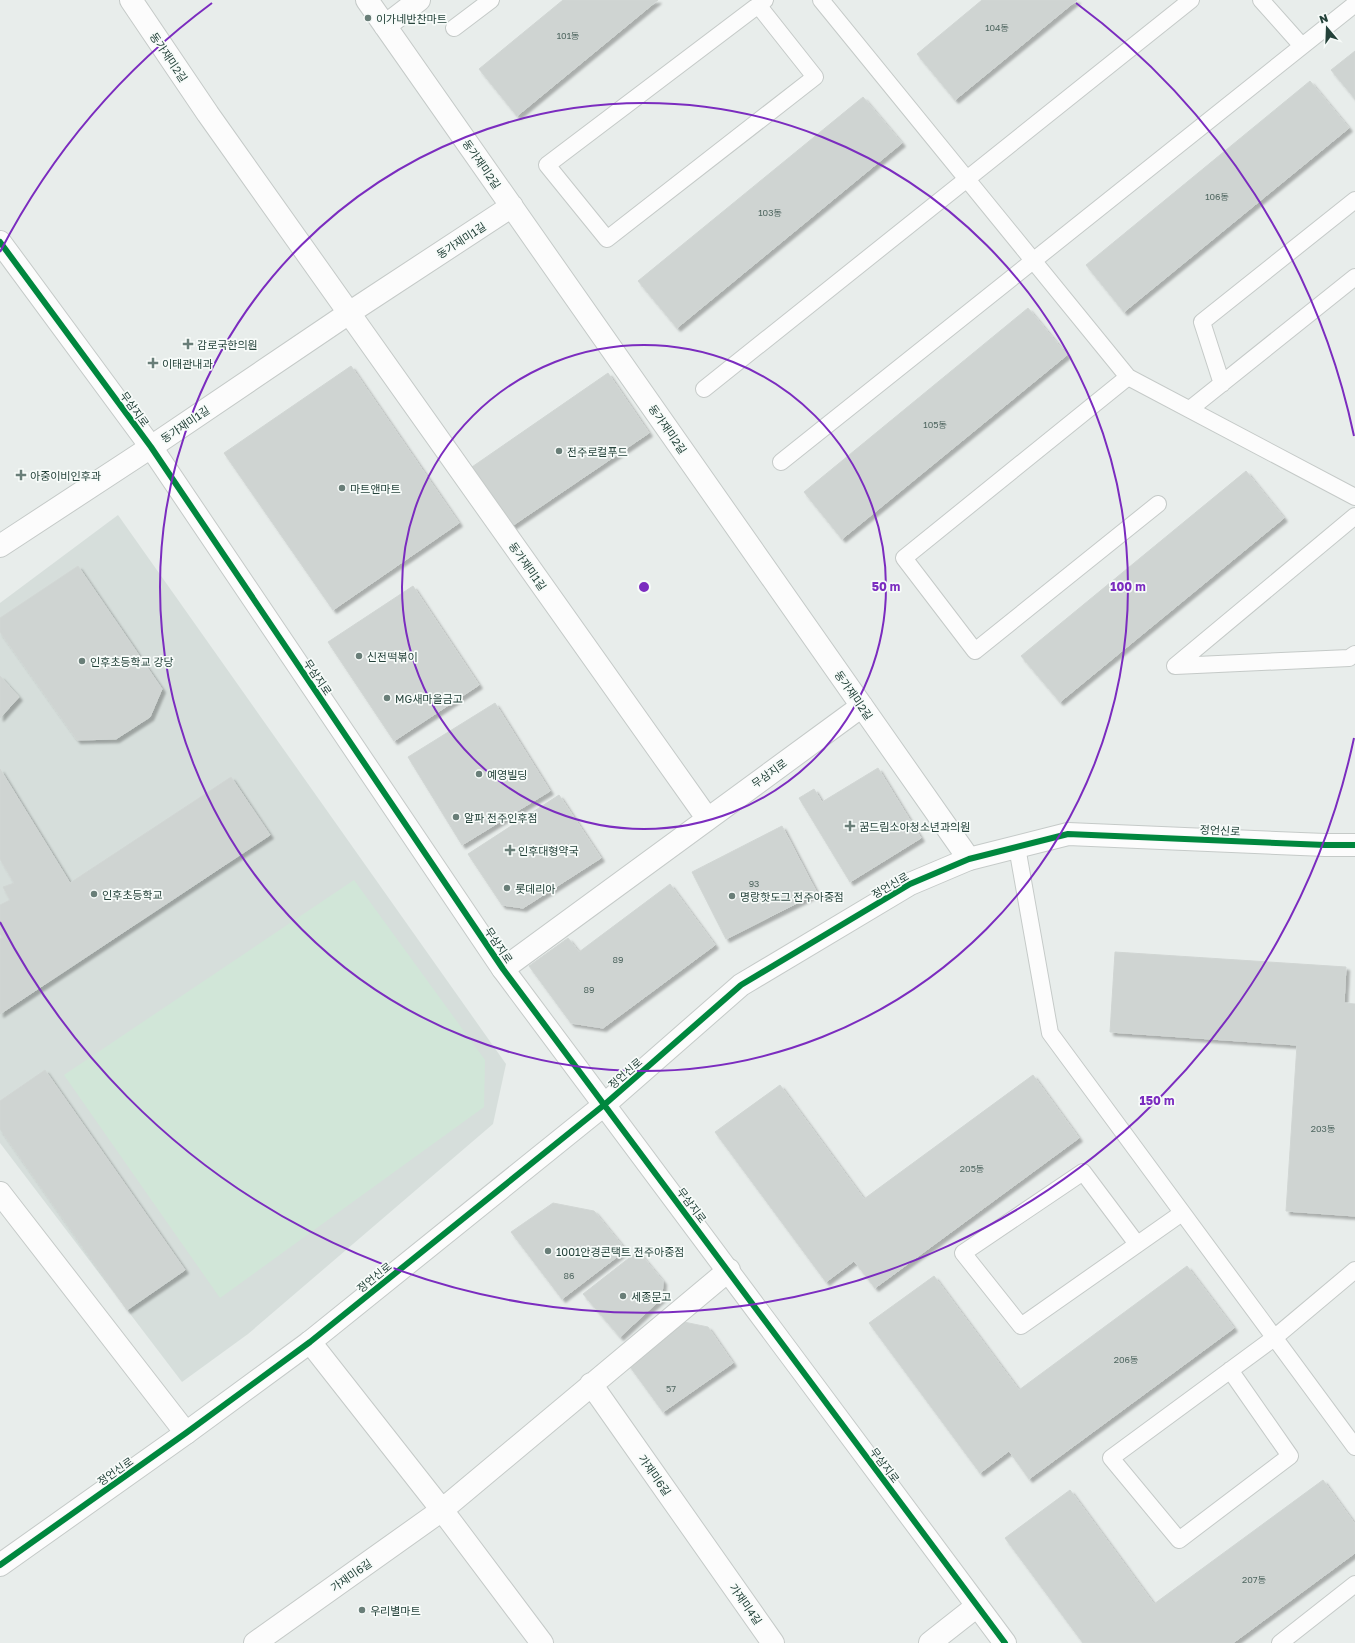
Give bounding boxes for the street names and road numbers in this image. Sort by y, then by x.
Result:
street label: 동가재미2길 [148,30,190,84]
street label: 동가재미2길 [460,137,504,191]
street label: 동가재미1길 [434,219,488,261]
street label: 무삼지로 [118,389,152,429]
street label: 동가재미2길 [646,402,690,456]
street label: 동가재미1길 [158,403,212,445]
street label: 동가재미1길 [507,539,549,593]
street label: 무삼지로 [301,657,335,697]
street label: 동가재미2길 [832,668,876,722]
street label: 무삼지로 [749,756,789,790]
street label: 정언신로 [1199,822,1241,838]
street label: 정언신로 [869,869,911,901]
street label: 무삼지로 [482,925,516,965]
street label: 정언신로 [605,1055,645,1091]
street label: 무삼지로 [675,1185,709,1225]
street label: 정언신로 [354,1259,394,1295]
street label: 무삼지로 [868,1445,902,1485]
street label: 가재미6길 [636,1452,674,1498]
street label: 정언신로 [95,1454,135,1488]
street label: 가재미6길 [328,1556,374,1594]
street label: 가재미4길 [727,1581,765,1627]

